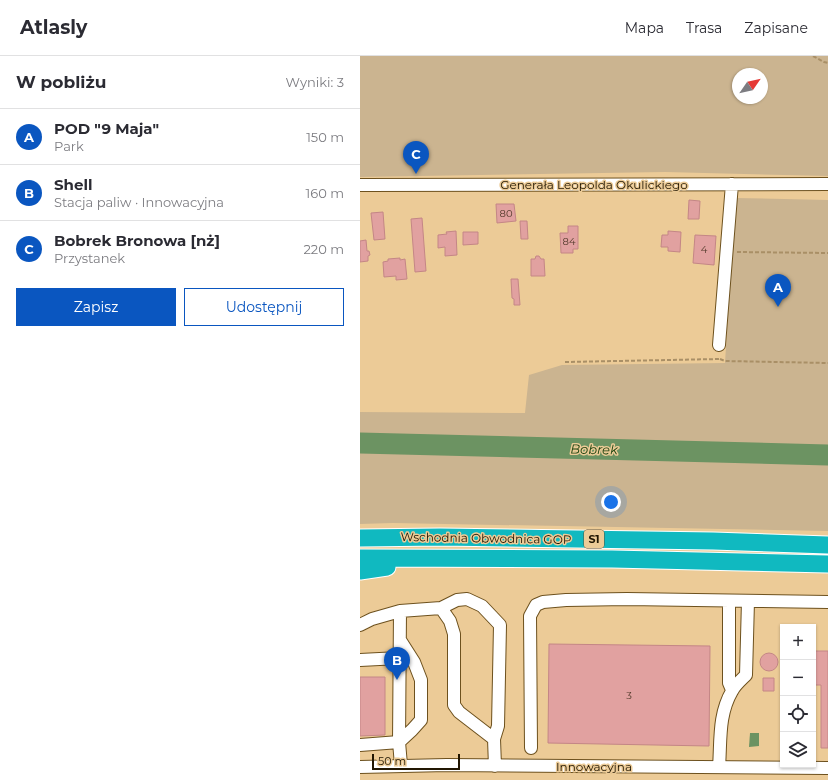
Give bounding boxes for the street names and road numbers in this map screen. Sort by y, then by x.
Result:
street label: Generała Leopolda Okulickiego [500,177,688,192]
street label: Wschodnia Obwodnica GOP [400,529,572,547]
road number: S1 [584,530,604,548]
street label: Innowacyjna [556,759,632,774]

